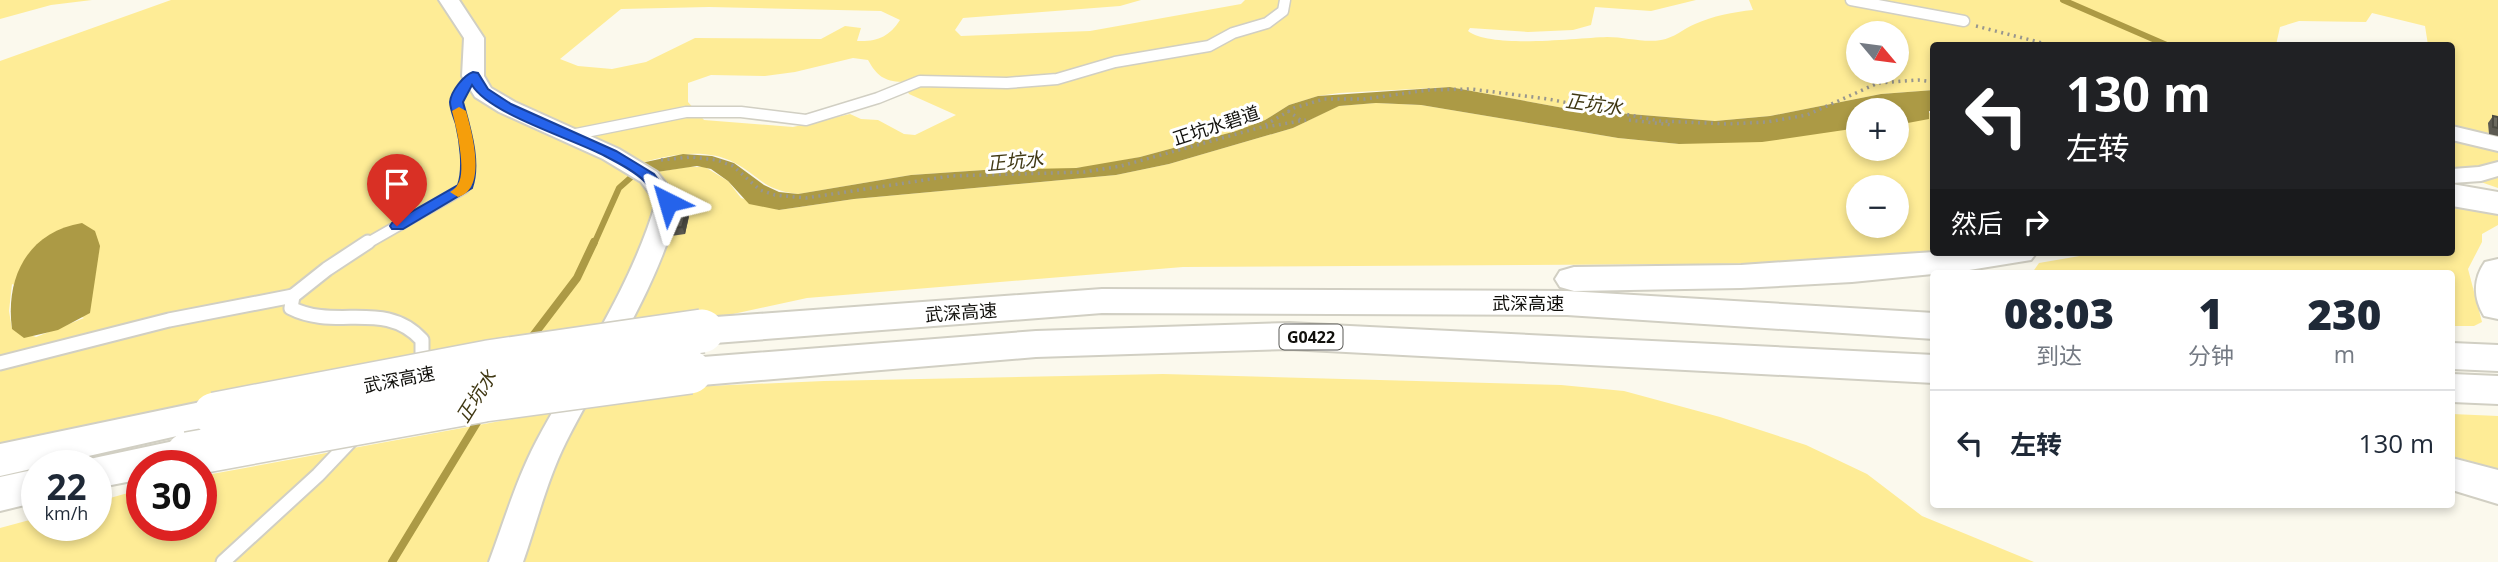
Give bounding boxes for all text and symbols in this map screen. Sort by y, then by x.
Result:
north arrow [1846,21,1909,84]
map controls [1846,21,1909,238]
text: 130 m [2066,60,2211,126]
icon: left [1951,70,2042,161]
water label: 正坑水 [1564,87,1625,121]
button: + [1846,98,1909,161]
street label: 正坑水碧道 [1169,100,1263,150]
text: 左转 [2066,126,2130,169]
water label: 正坑水 [985,145,1046,176]
pin [367,154,427,226]
icon: arrive [378,165,416,203]
position arrow [631,165,705,239]
button: − [1846,175,1909,238]
icon: right [2017,203,2055,241]
text: 然后 [1951,205,2003,241]
text: 08:03 [2004,284,2114,341]
text: 1 [2199,284,2223,341]
text: 230 [2308,285,2381,342]
street label: 武深高速 [1492,291,1564,315]
street label: 武深高速 [924,298,998,326]
road number: G0422 [1280,324,1342,350]
text: m [2334,338,2355,370]
text: 到达 [2036,339,2082,371]
text: 分钟 [2188,339,2234,371]
street label: 武深高速 [361,360,437,398]
water label: 正坑水 [450,364,503,427]
icon: left [1951,424,1989,462]
text: 130 m [2359,425,2434,461]
text: 左转 [2010,426,2062,462]
speed limit sign: 30 [126,450,217,541]
text: 22 [46,463,87,510]
text: km/h [45,501,88,525]

